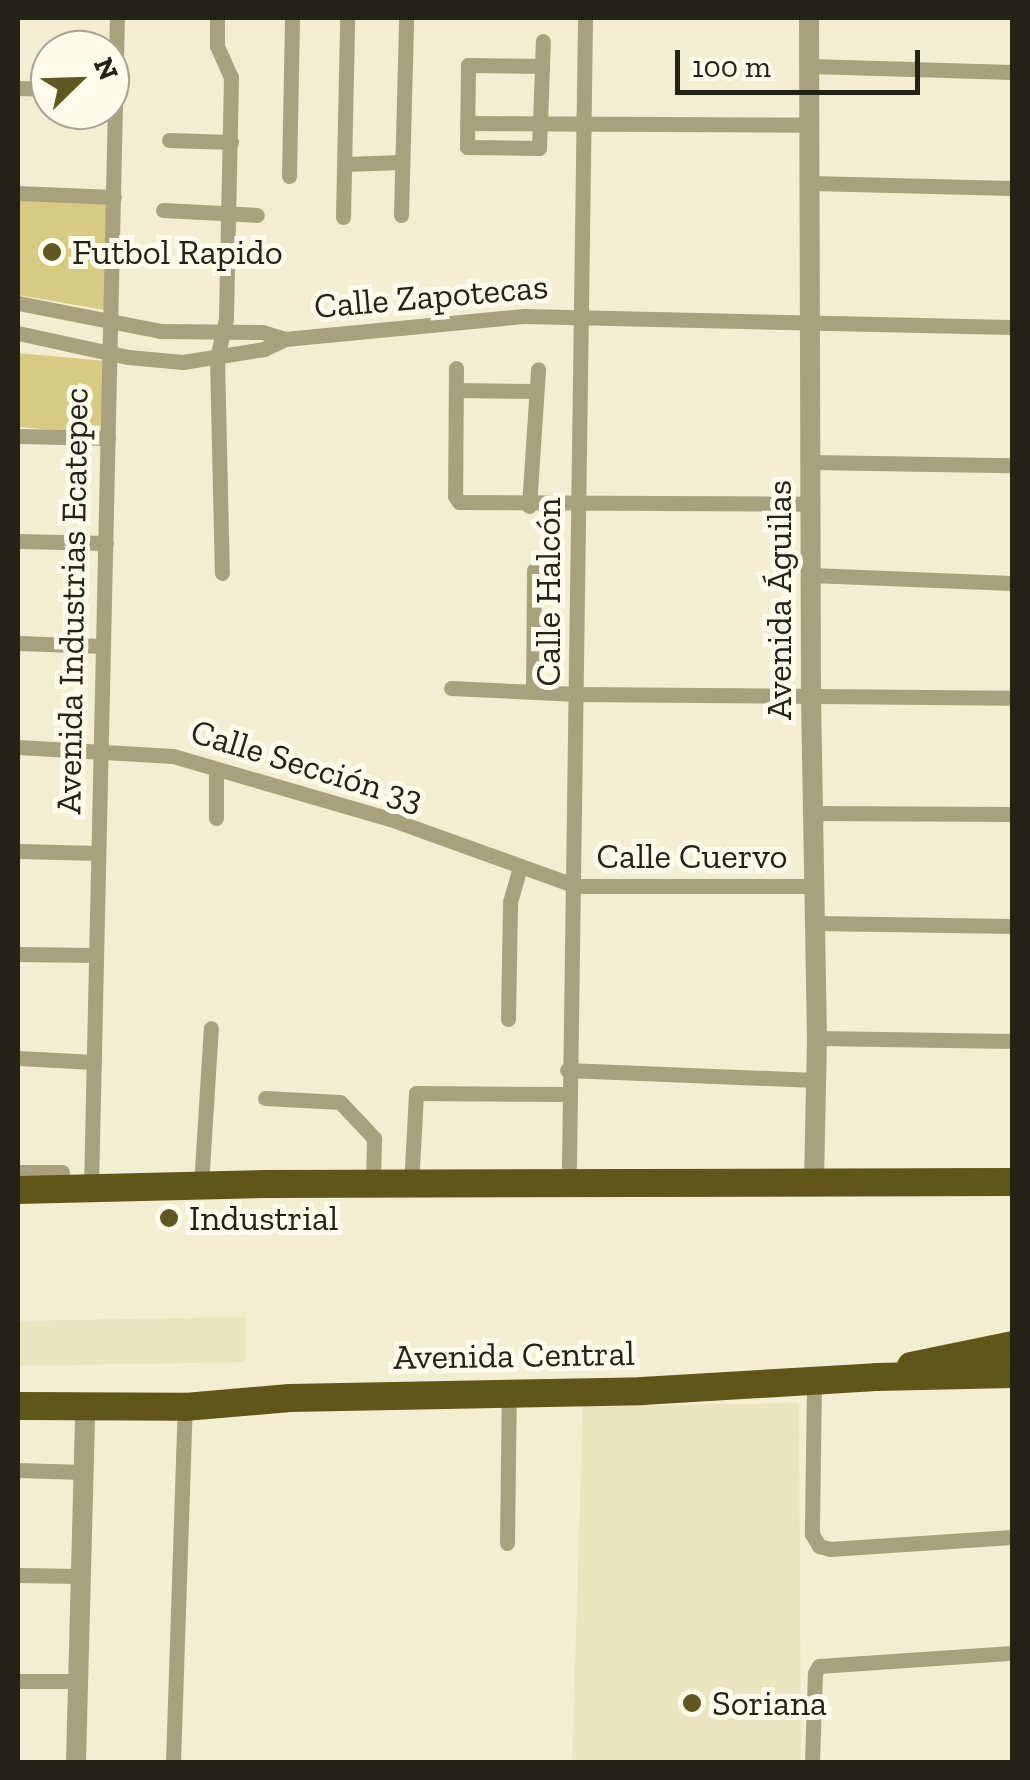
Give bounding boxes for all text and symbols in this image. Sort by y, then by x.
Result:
north arrow [30,30,130,130]
scale bar [680,30,925,92]
text: 100 m [692,49,771,85]
text: N [87,53,126,85]
place label: Futbol Rapido [72,231,283,273]
marker: Futbol Rapido [41,241,63,263]
street label: Calle Zapotecas [312,265,550,327]
street label: Avenida Industrias Ecatepec [47,387,97,815]
street label: Avenida Águilas [758,479,800,721]
street label: Calle Halcón [527,498,569,686]
street label: Calle Sección 33 [186,710,428,820]
street label: Calle Cuervo [596,835,788,877]
place label: Industrial [189,1197,338,1239]
marker: Industrial [158,1207,180,1229]
street label: Avenida Central [393,1332,635,1378]
place label: Soriana [712,1682,827,1724]
marker: Soriana [681,1692,703,1714]

